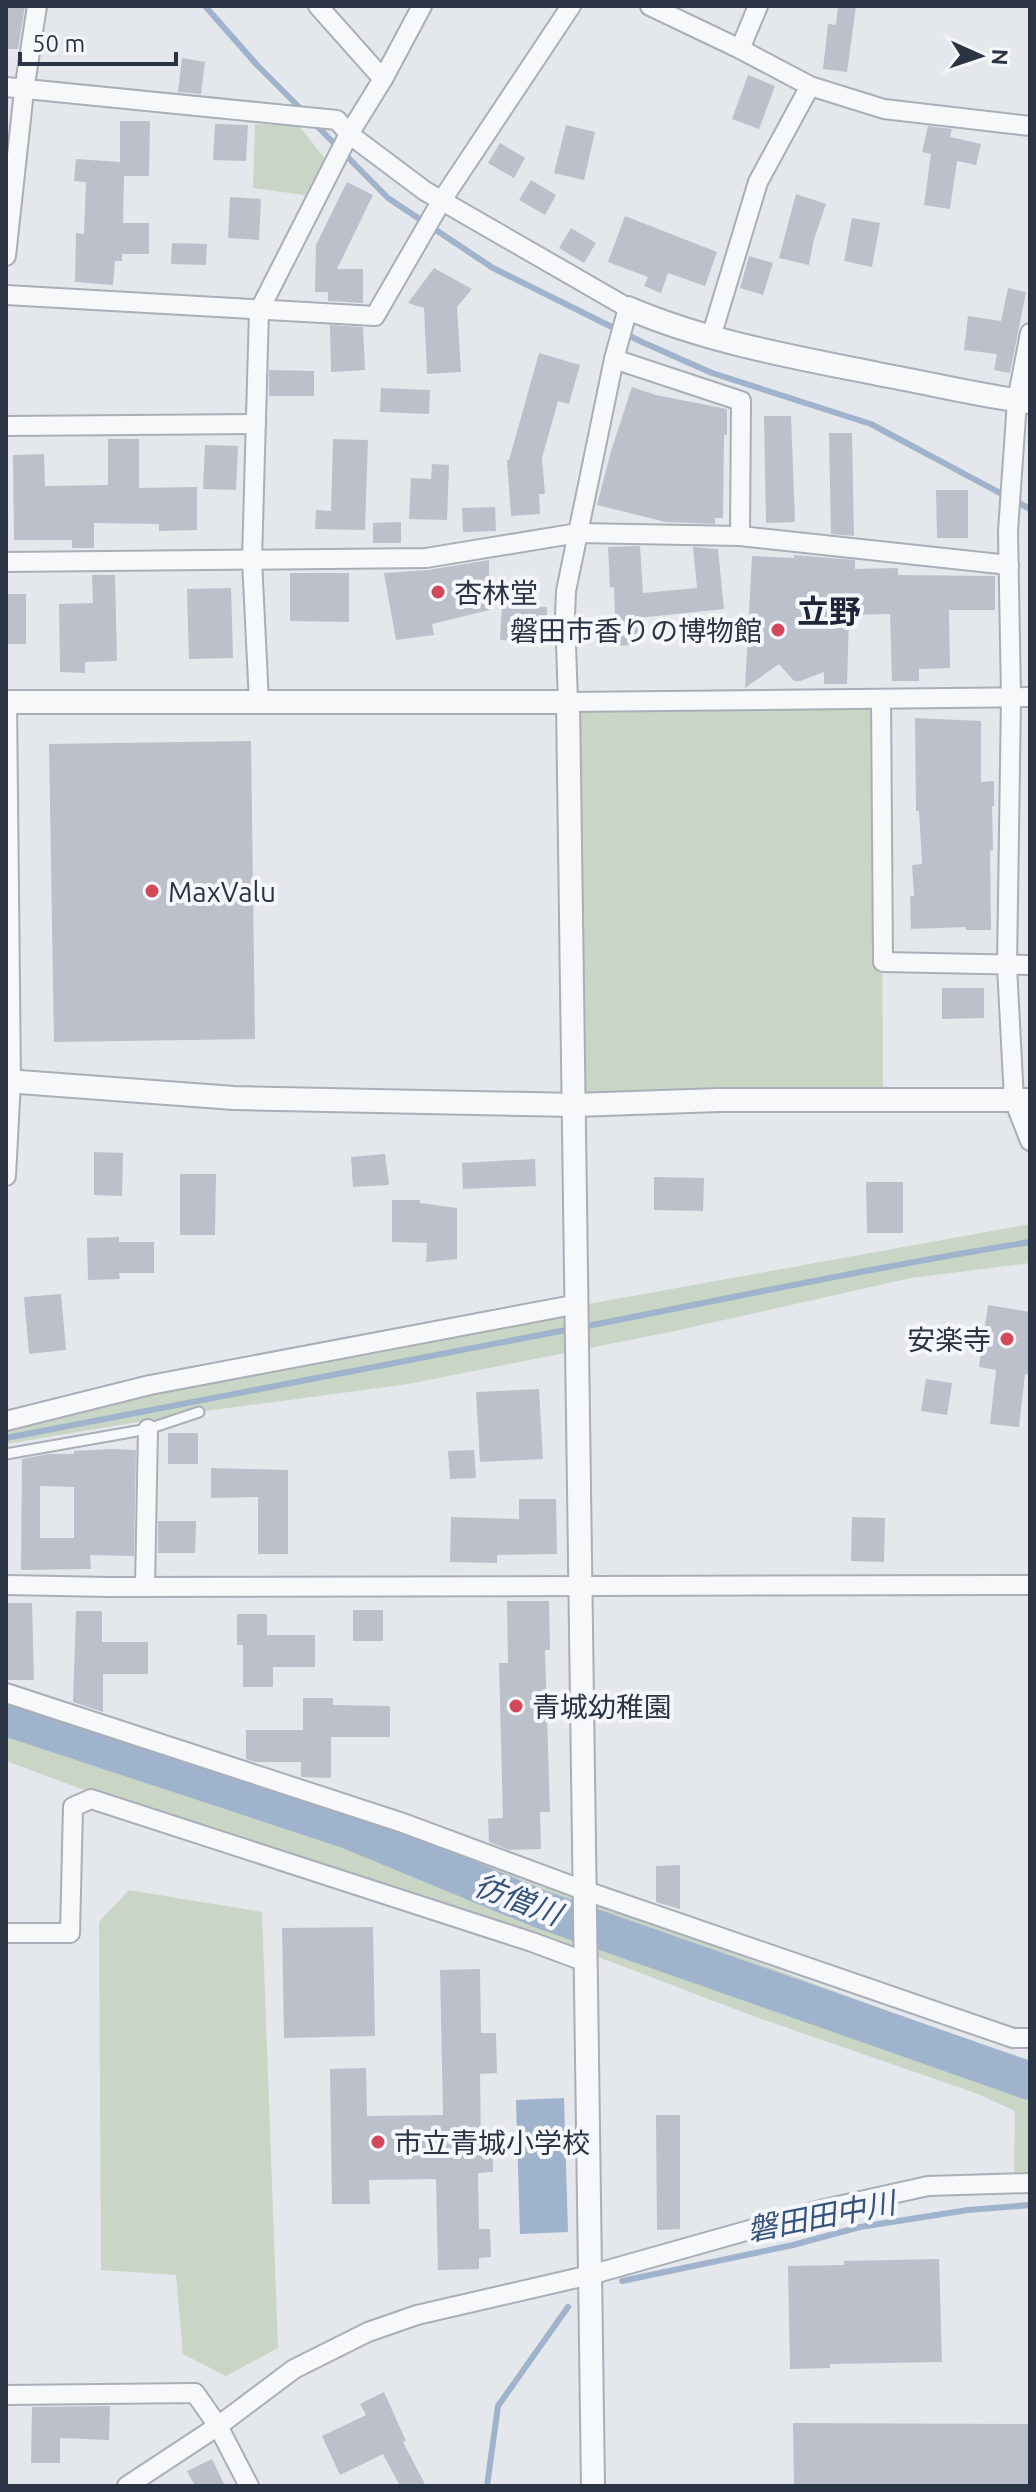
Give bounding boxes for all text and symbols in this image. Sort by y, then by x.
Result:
scale bar [20,16,176,66]
north arrow [940,16,1020,96]
text: 50 m [32,30,85,57]
text: N [988,48,1013,66]
place label: 杏林堂 [454,577,538,608]
marker: 杏林堂 [429,583,447,601]
district label: 立野 [797,593,861,629]
place label: 磐田市香りの博物館 [510,615,762,646]
marker: 磐田市香りの博物館 [769,621,787,639]
place label: MaxValu [168,876,276,907]
marker: MaxValu [143,882,161,900]
place label: 安楽寺 [907,1324,991,1355]
marker: 安楽寺 [998,1330,1016,1348]
place label: 青城幼稚園 [532,1691,672,1722]
marker: 青城幼稚園 [507,1697,525,1715]
water label: 彷僧川 [470,1867,569,1932]
place label: 市立青城小学校 [394,2127,590,2158]
marker: 市立青城小学校 [369,2133,387,2151]
water label: 磐田田中川 [744,2184,901,2247]

